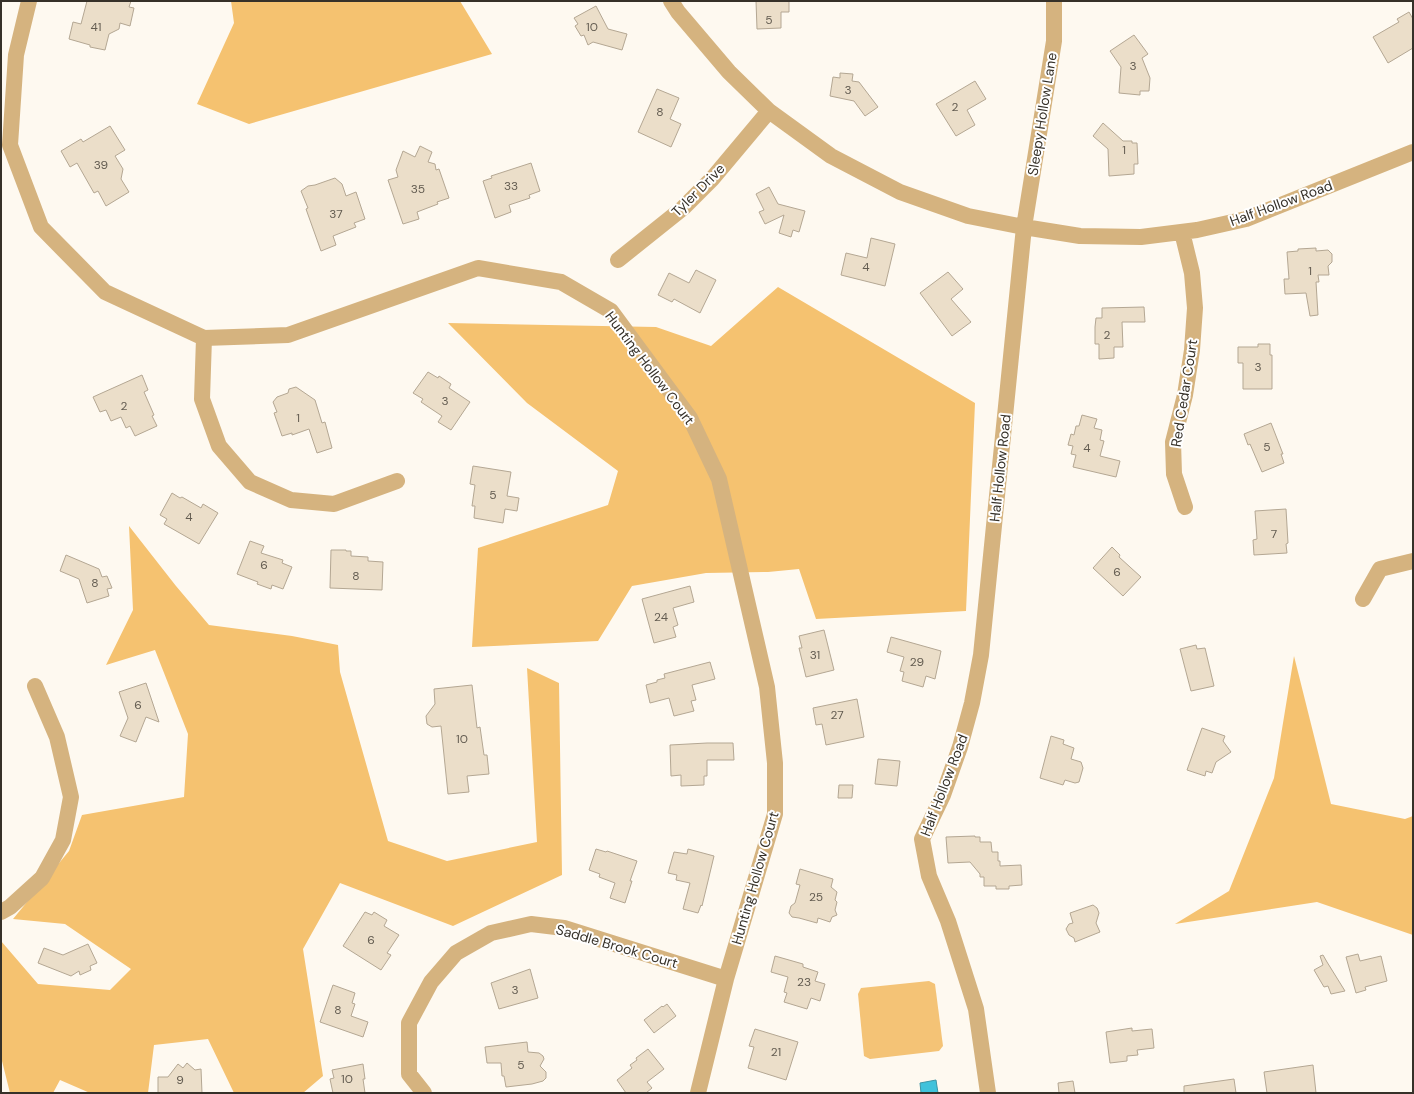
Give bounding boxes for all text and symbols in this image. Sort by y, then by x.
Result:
house number: 5 [765,12,773,28]
house number: 41 [90,19,102,35]
house number: 10 [586,19,598,35]
street label: Sleepy Hollow Lane [1023,51,1061,177]
house number: 3 [1129,58,1137,74]
house number: 3 [844,82,852,98]
house number: 2 [952,99,959,115]
house number: 8 [656,104,664,120]
house number: 1 [1122,142,1126,158]
house number: 39 [94,157,108,173]
street label: Tyler Drive [668,160,728,220]
street label: Half Hollow Road [1227,176,1335,230]
house number: 33 [504,178,518,194]
house number: 35 [411,181,425,197]
house number: 37 [329,206,343,222]
house number: 4 [862,259,870,275]
house number: 1 [1308,263,1312,279]
street label: Hunting Hollow Court [601,308,699,428]
house number: 2 [1104,327,1111,343]
street label: Red Cedar Court [1167,338,1201,448]
house number: 3 [1254,359,1262,375]
house number: 3 [441,393,449,409]
house number: 2 [121,398,128,414]
house number: 1 [296,410,300,426]
street label: Half Hollow Road [985,413,1015,523]
house number: 5 [1263,439,1271,455]
house number: 4 [1083,440,1091,456]
house number: 5 [489,487,497,503]
house number: 4 [185,509,193,525]
house number: 7 [1271,526,1277,542]
house number: 6 [260,557,268,573]
house number: 6 [1113,564,1121,580]
house number: 8 [352,568,360,584]
house number: 8 [91,575,99,591]
house number: 24 [654,609,668,625]
house number: 31 [810,647,820,663]
house number: 29 [910,654,924,670]
house number: 6 [134,697,142,713]
house number: 27 [830,707,844,723]
house number: 10 [456,731,468,747]
street label: Half Hollow Road [916,731,972,839]
street label: Hunting Hollow Court [727,809,783,947]
house number: 25 [809,889,823,905]
street label: Saddle Brook Court [554,920,680,972]
house number: 6 [367,932,375,948]
house number: 23 [797,974,811,990]
house number: 3 [511,982,519,998]
house number: 8 [334,1002,342,1018]
house number: 21 [771,1044,781,1060]
house number: 5 [517,1057,525,1073]
house number: 10 [341,1071,353,1087]
house number: 9 [176,1072,184,1088]

